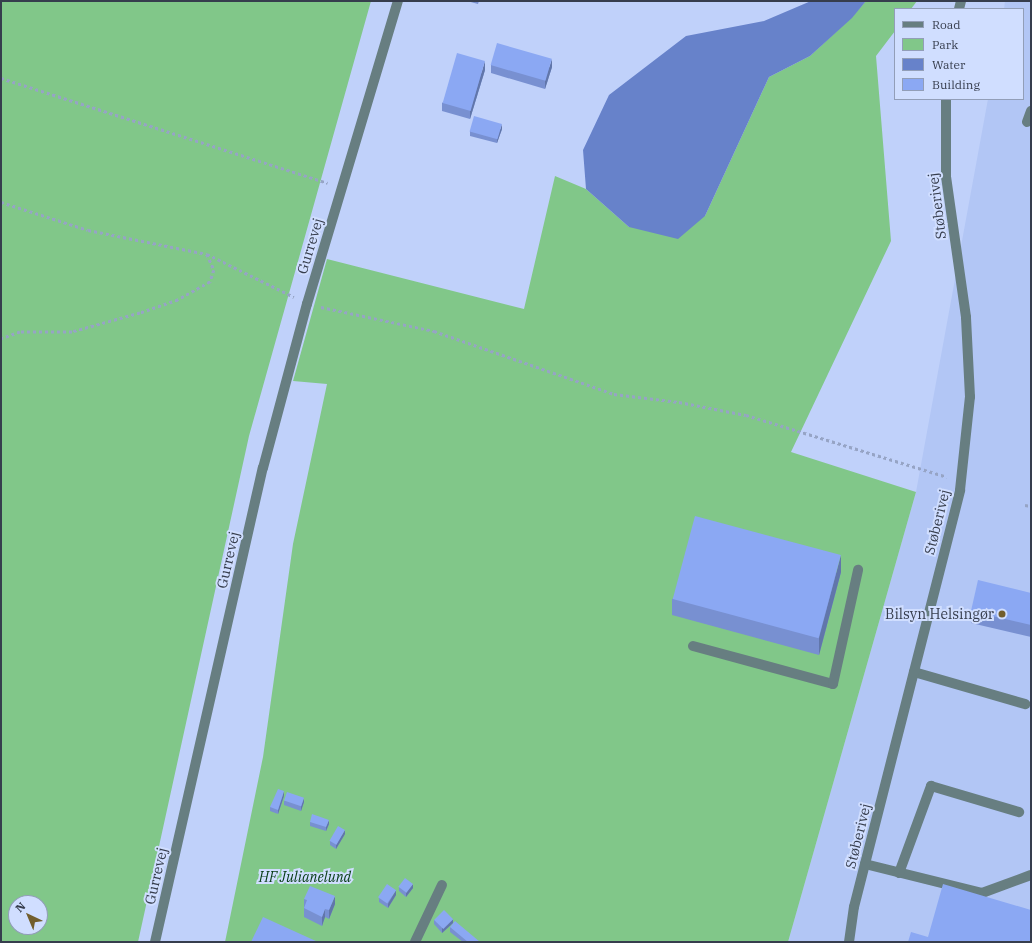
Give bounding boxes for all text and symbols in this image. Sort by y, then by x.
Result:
legend [894,8,1024,100]
text: Road [932,17,961,32]
text: Park [932,37,958,52]
text: Water [932,57,965,72]
text: Building [932,77,980,92]
street label: Støberivej [925,172,949,240]
street label: Gurrevej [294,216,326,276]
street label: Støberivej [921,488,953,556]
street label: Gurrevej [213,530,243,590]
place label: Bilsyn Helsingør [885,606,994,622]
marker: Bilsyn Helsingør [997,609,1007,619]
street label: Støberivej [842,802,874,870]
street label: Gurrevej [141,846,171,906]
park label: HF Julianelund [259,869,351,885]
north arrow [8,895,48,935]
text: N [12,899,28,915]

